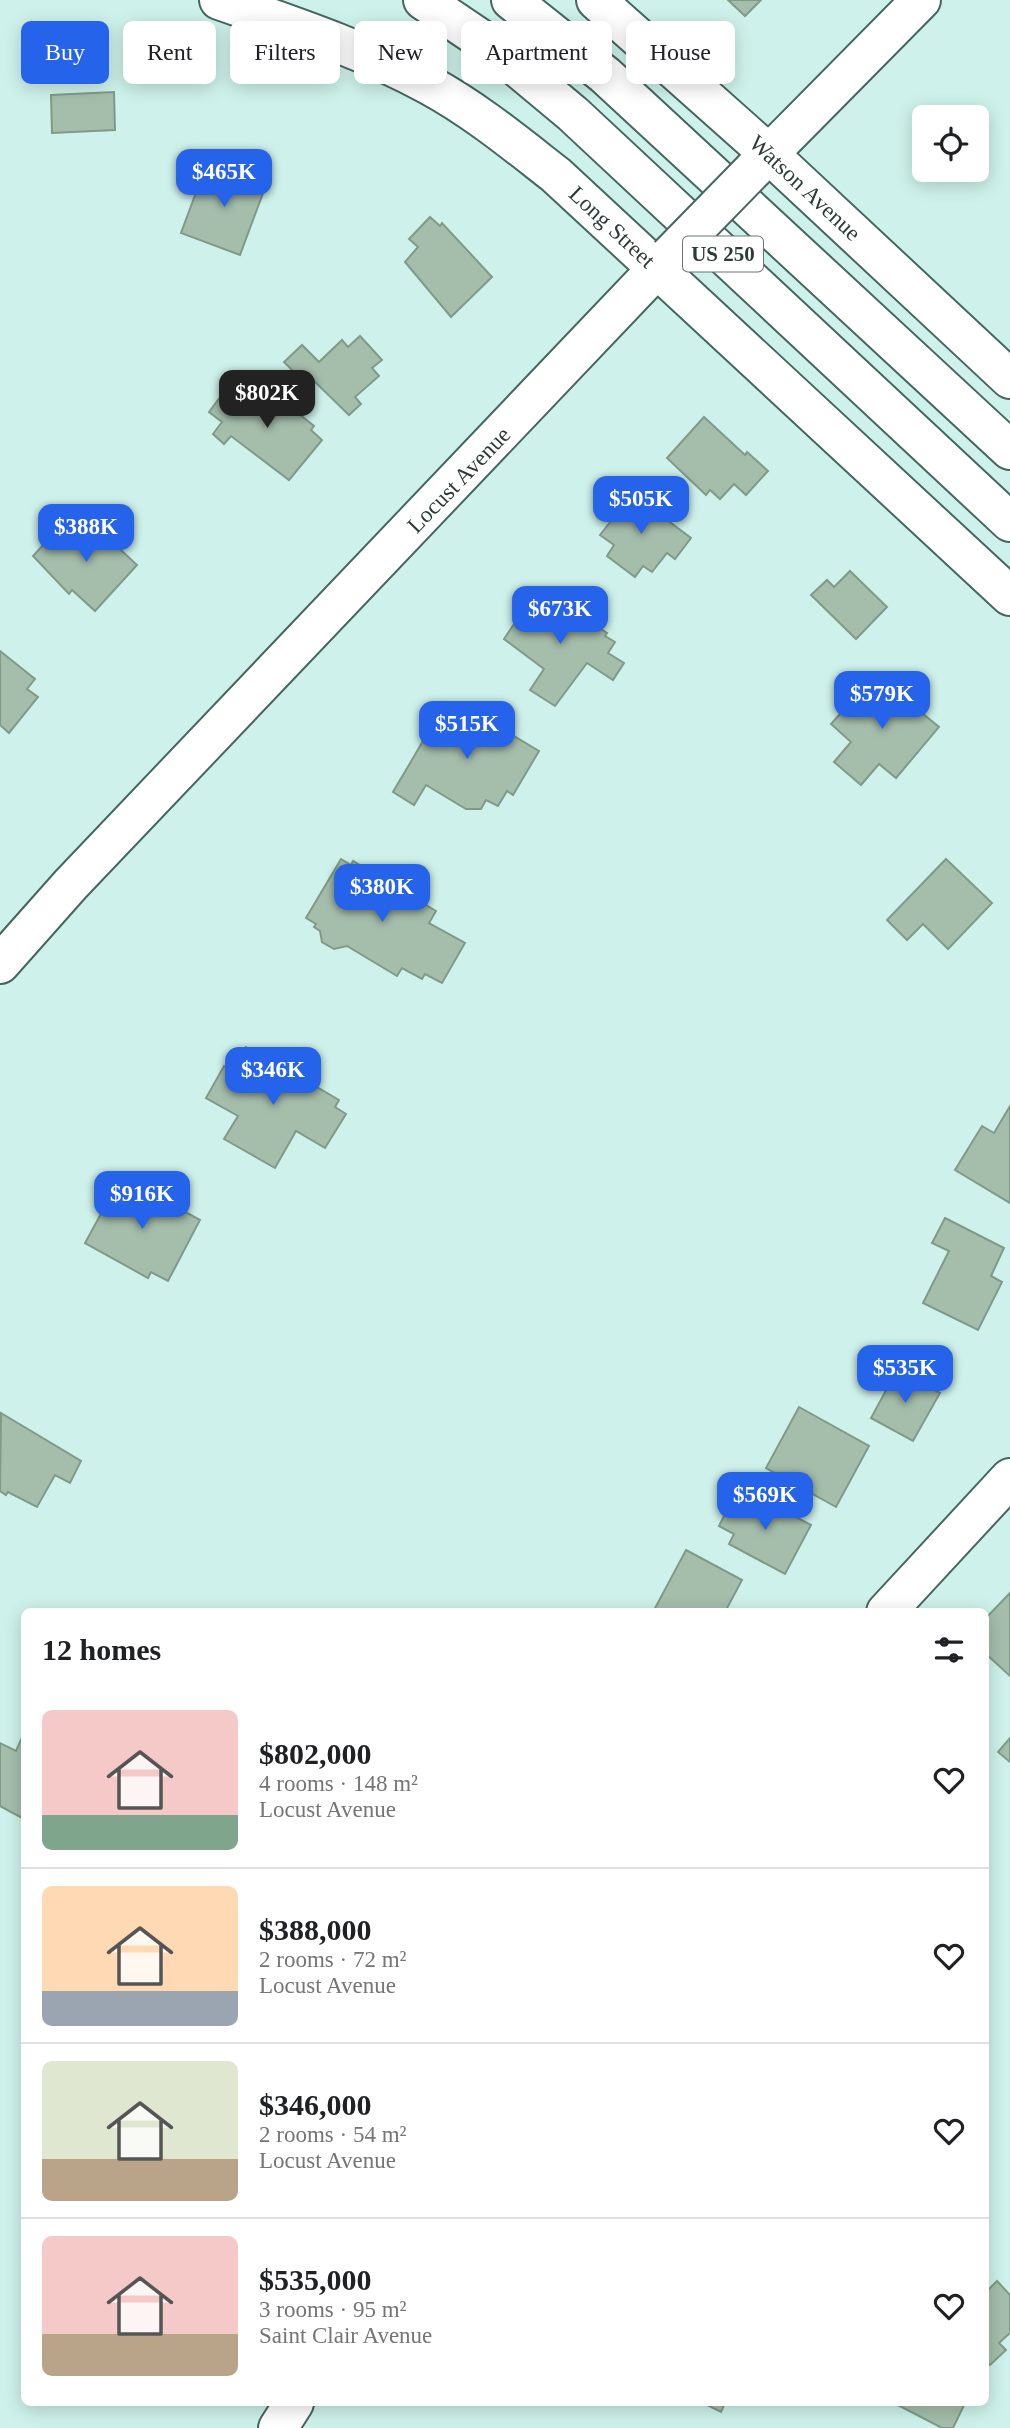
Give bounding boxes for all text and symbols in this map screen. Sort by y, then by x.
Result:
chip: Buy [21,21,109,84]
chip: Rent [123,21,216,84]
chip: Filters [230,21,340,84]
chip: New [354,21,447,84]
chip: Apartment [461,21,612,84]
chip: House [626,21,735,84]
map controls [912,105,989,182]
button: locate [912,105,989,182]
street label: Watson Avenue [744,130,866,246]
pin: $465K [175,150,273,209]
text: $465K [192,159,256,184]
street label: Long Street [564,181,660,273]
road number: US 250 [683,236,763,272]
pin: $802K [218,370,316,430]
text: $802K [235,380,299,405]
street label: Locust Avenue [402,422,516,538]
pin: $505K [592,476,690,536]
text: $505K [609,486,673,511]
pin: $388K [37,504,135,564]
text: $388K [54,514,118,539]
pin: $673K [511,586,609,646]
text: $673K [528,596,592,621]
pin: $579K [833,672,931,731]
text: $579K [850,681,914,706]
pin: $515K [418,702,516,761]
text: $515K [435,711,499,736]
pin: $380K [333,864,431,924]
text: $380K [350,874,414,899]
pin: $346K [224,1048,322,1107]
text: $346K [241,1057,305,1082]
pin: $916K [93,1172,191,1231]
text: $916K [110,1181,174,1206]
pin: $535K [856,1346,954,1405]
text: $535K [873,1355,937,1380]
pin: $569K [716,1472,814,1532]
text: $569K [733,1482,797,1507]
icon: filters [930,1631,968,1669]
text: 12 homes [42,1633,161,1666]
text: $802,000 [259,1737,372,1770]
icon: home [98,1738,182,1822]
icon: heart [930,1761,968,1799]
text: 4 rooms · 148 m² [259,1771,418,1796]
text: Locust Avenue [259,1797,396,1822]
text: $388,000 [259,1913,372,1946]
icon: home [98,1914,182,1998]
icon: heart [930,1937,968,1975]
text: 2 rooms · 72 m² [259,1947,406,1972]
text: Locust Avenue [259,1973,396,1998]
text: $346,000 [259,2088,372,2121]
icon: home [98,2089,182,2173]
icon: heart [930,2112,968,2150]
text: 2 rooms · 54 m² [259,2122,406,2147]
text: Locust Avenue [259,2148,396,2173]
text: $535,000 [259,2263,372,2296]
icon: home [98,2264,182,2348]
icon: heart [930,2287,968,2325]
text: 3 rooms · 95 m² [259,2297,406,2322]
text: Saint Clair Avenue [259,2323,432,2348]

